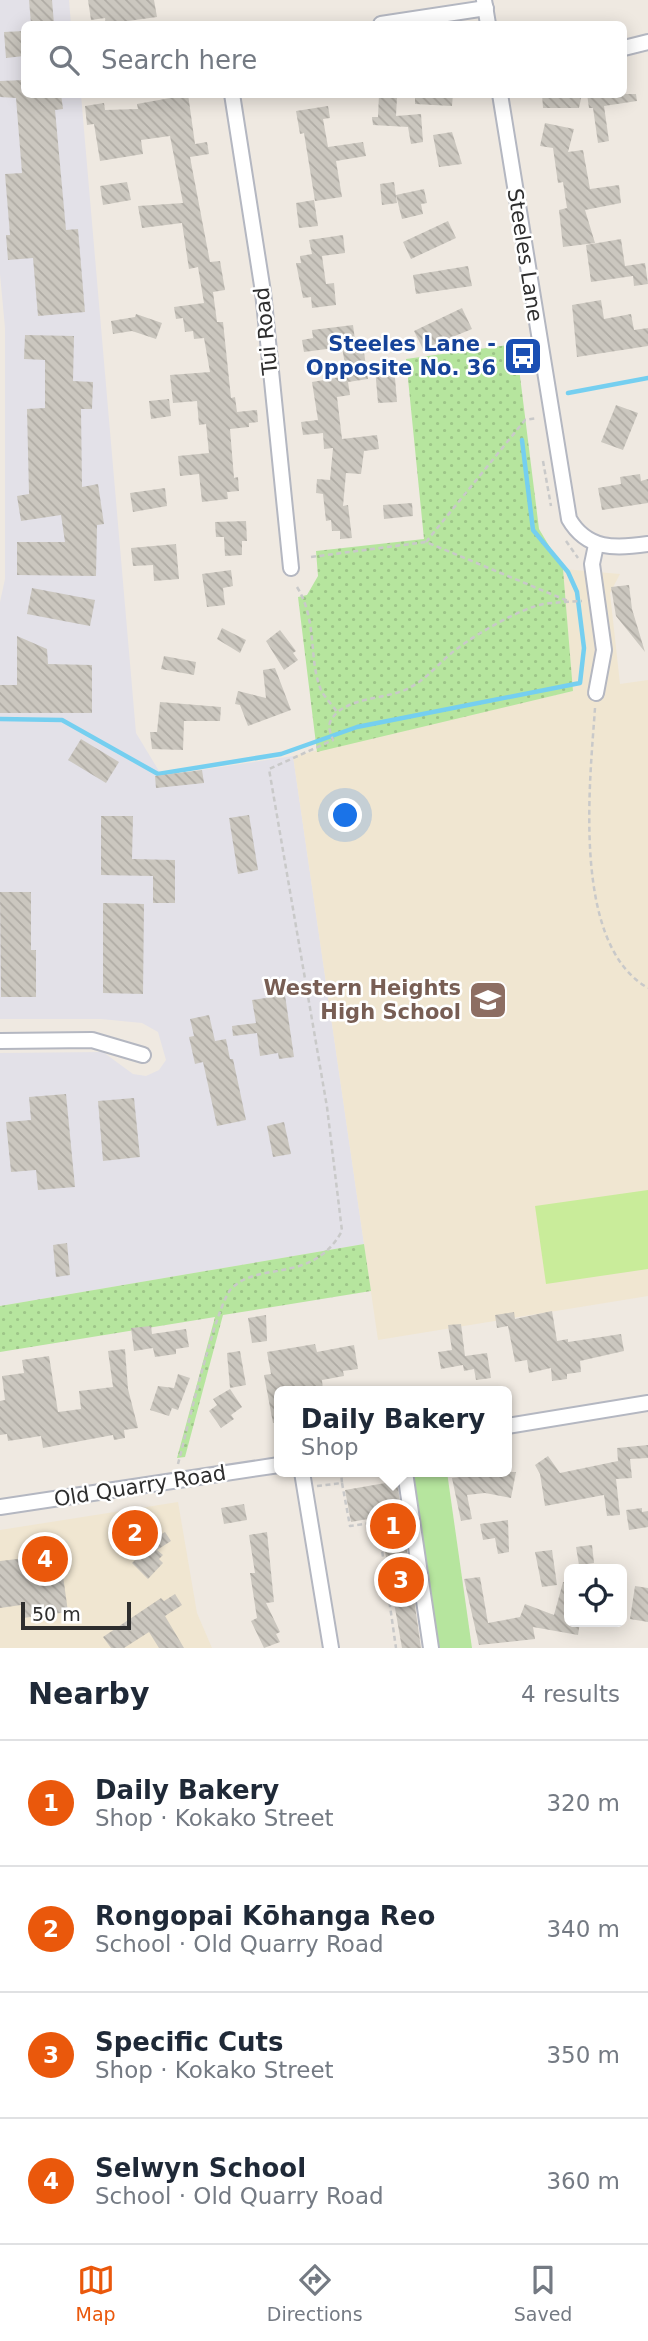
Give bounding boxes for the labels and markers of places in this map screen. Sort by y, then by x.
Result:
place label: Steeles Lane - Opposite No. 36 [306,332,496,380]
bus stop icon: Steeles Lane - Opposite No. 36 [502,335,544,377]
place label: Western Heights High School [263,976,461,1024]
school or university icon: Western Heights High School [467,979,509,1021]
pin: 1 [370,1500,416,1552]
pin: 2 [112,1507,158,1559]
pin: 4 [22,1533,68,1585]
pin: 3 [378,1554,424,1606]

